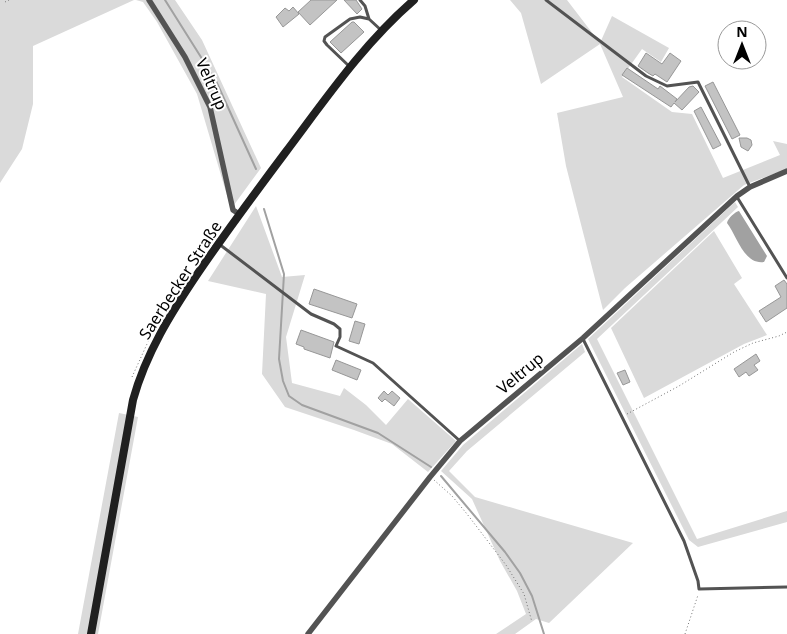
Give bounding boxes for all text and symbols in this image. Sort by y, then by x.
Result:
north arrow [717,20,767,70]
text: N [736,22,748,41]
street label: Veltrup [191,55,233,113]
street label: Saerbecker Straße [133,216,227,344]
street label: Veltrup [492,347,548,399]

